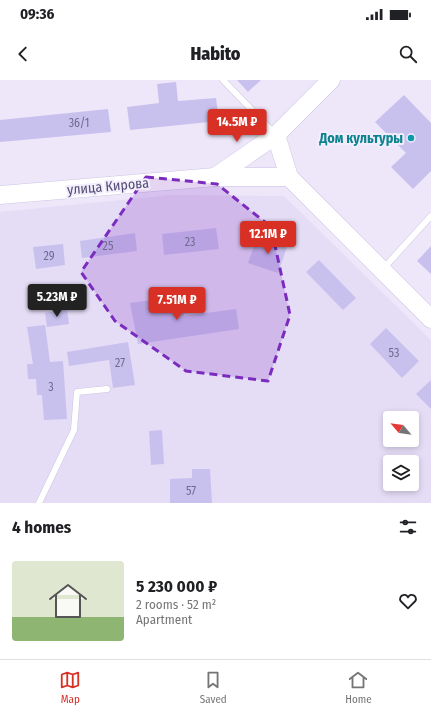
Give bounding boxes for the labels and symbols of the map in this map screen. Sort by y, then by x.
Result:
pin: 14.5M ₽ [200,109,274,143]
house number: 36/1 [69,116,89,130]
place label: Дом культуры [318,130,403,147]
marker: Дом культуры [406,133,416,143]
street label: улица Кирова [66,174,150,199]
pin: 12.1M ₽ [231,221,305,255]
house number: 23 [185,235,195,249]
house number: 25 [103,239,114,253]
house number: 29 [43,249,55,263]
pin: 5.23M ₽ [20,284,94,318]
pin: 7.51M ₽ [140,287,214,321]
house number: 53 [389,346,399,360]
house number: 27 [115,356,125,370]
house number: 3 [48,380,54,394]
north arrow [383,411,419,447]
house number: 57 [186,484,196,498]

